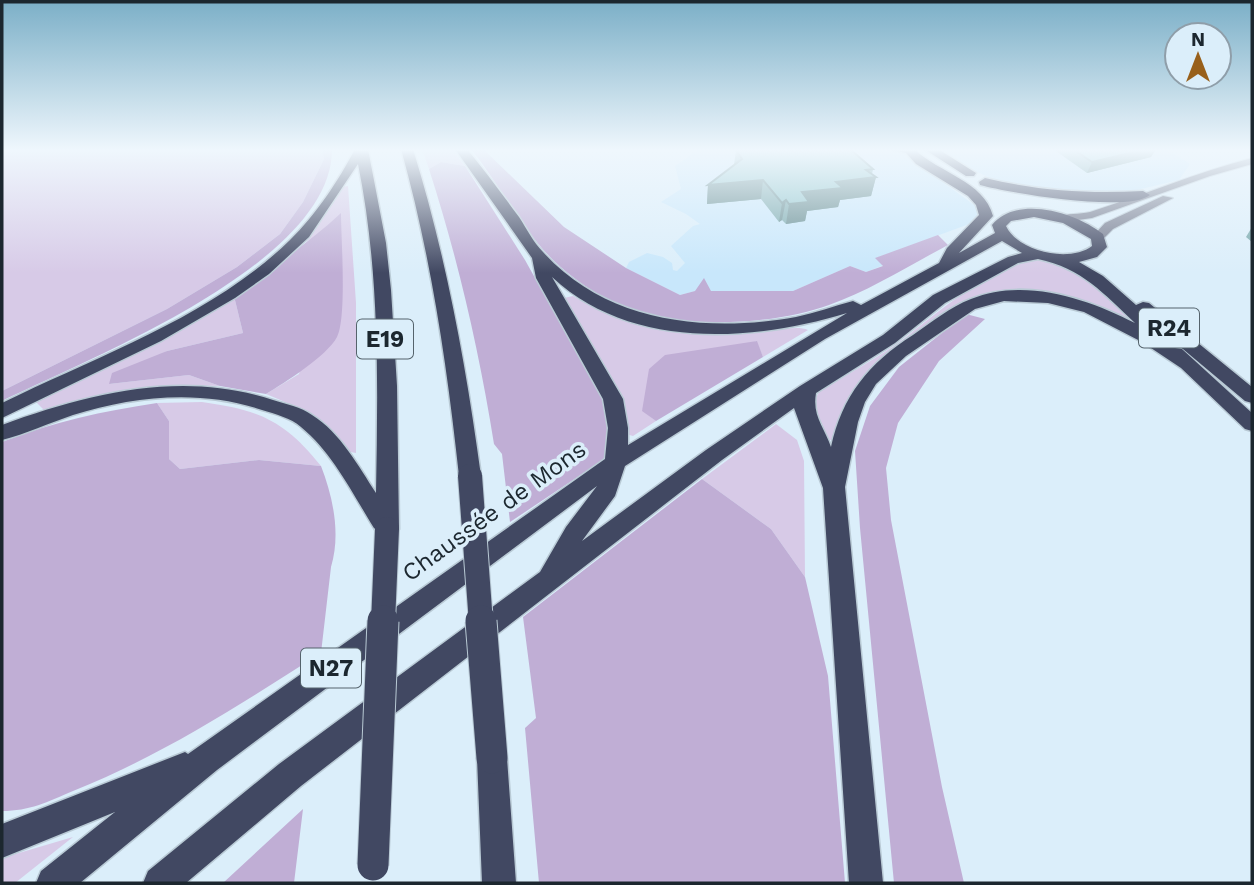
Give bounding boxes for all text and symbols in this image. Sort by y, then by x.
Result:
north arrow [1163,21,1233,91]
text: N [1191,28,1205,51]
road number: R24 [1139,308,1199,348]
road number: E19 [357,320,413,358]
street label: Chaussée de Mons [397,435,591,587]
road number: N27 [301,648,361,688]

